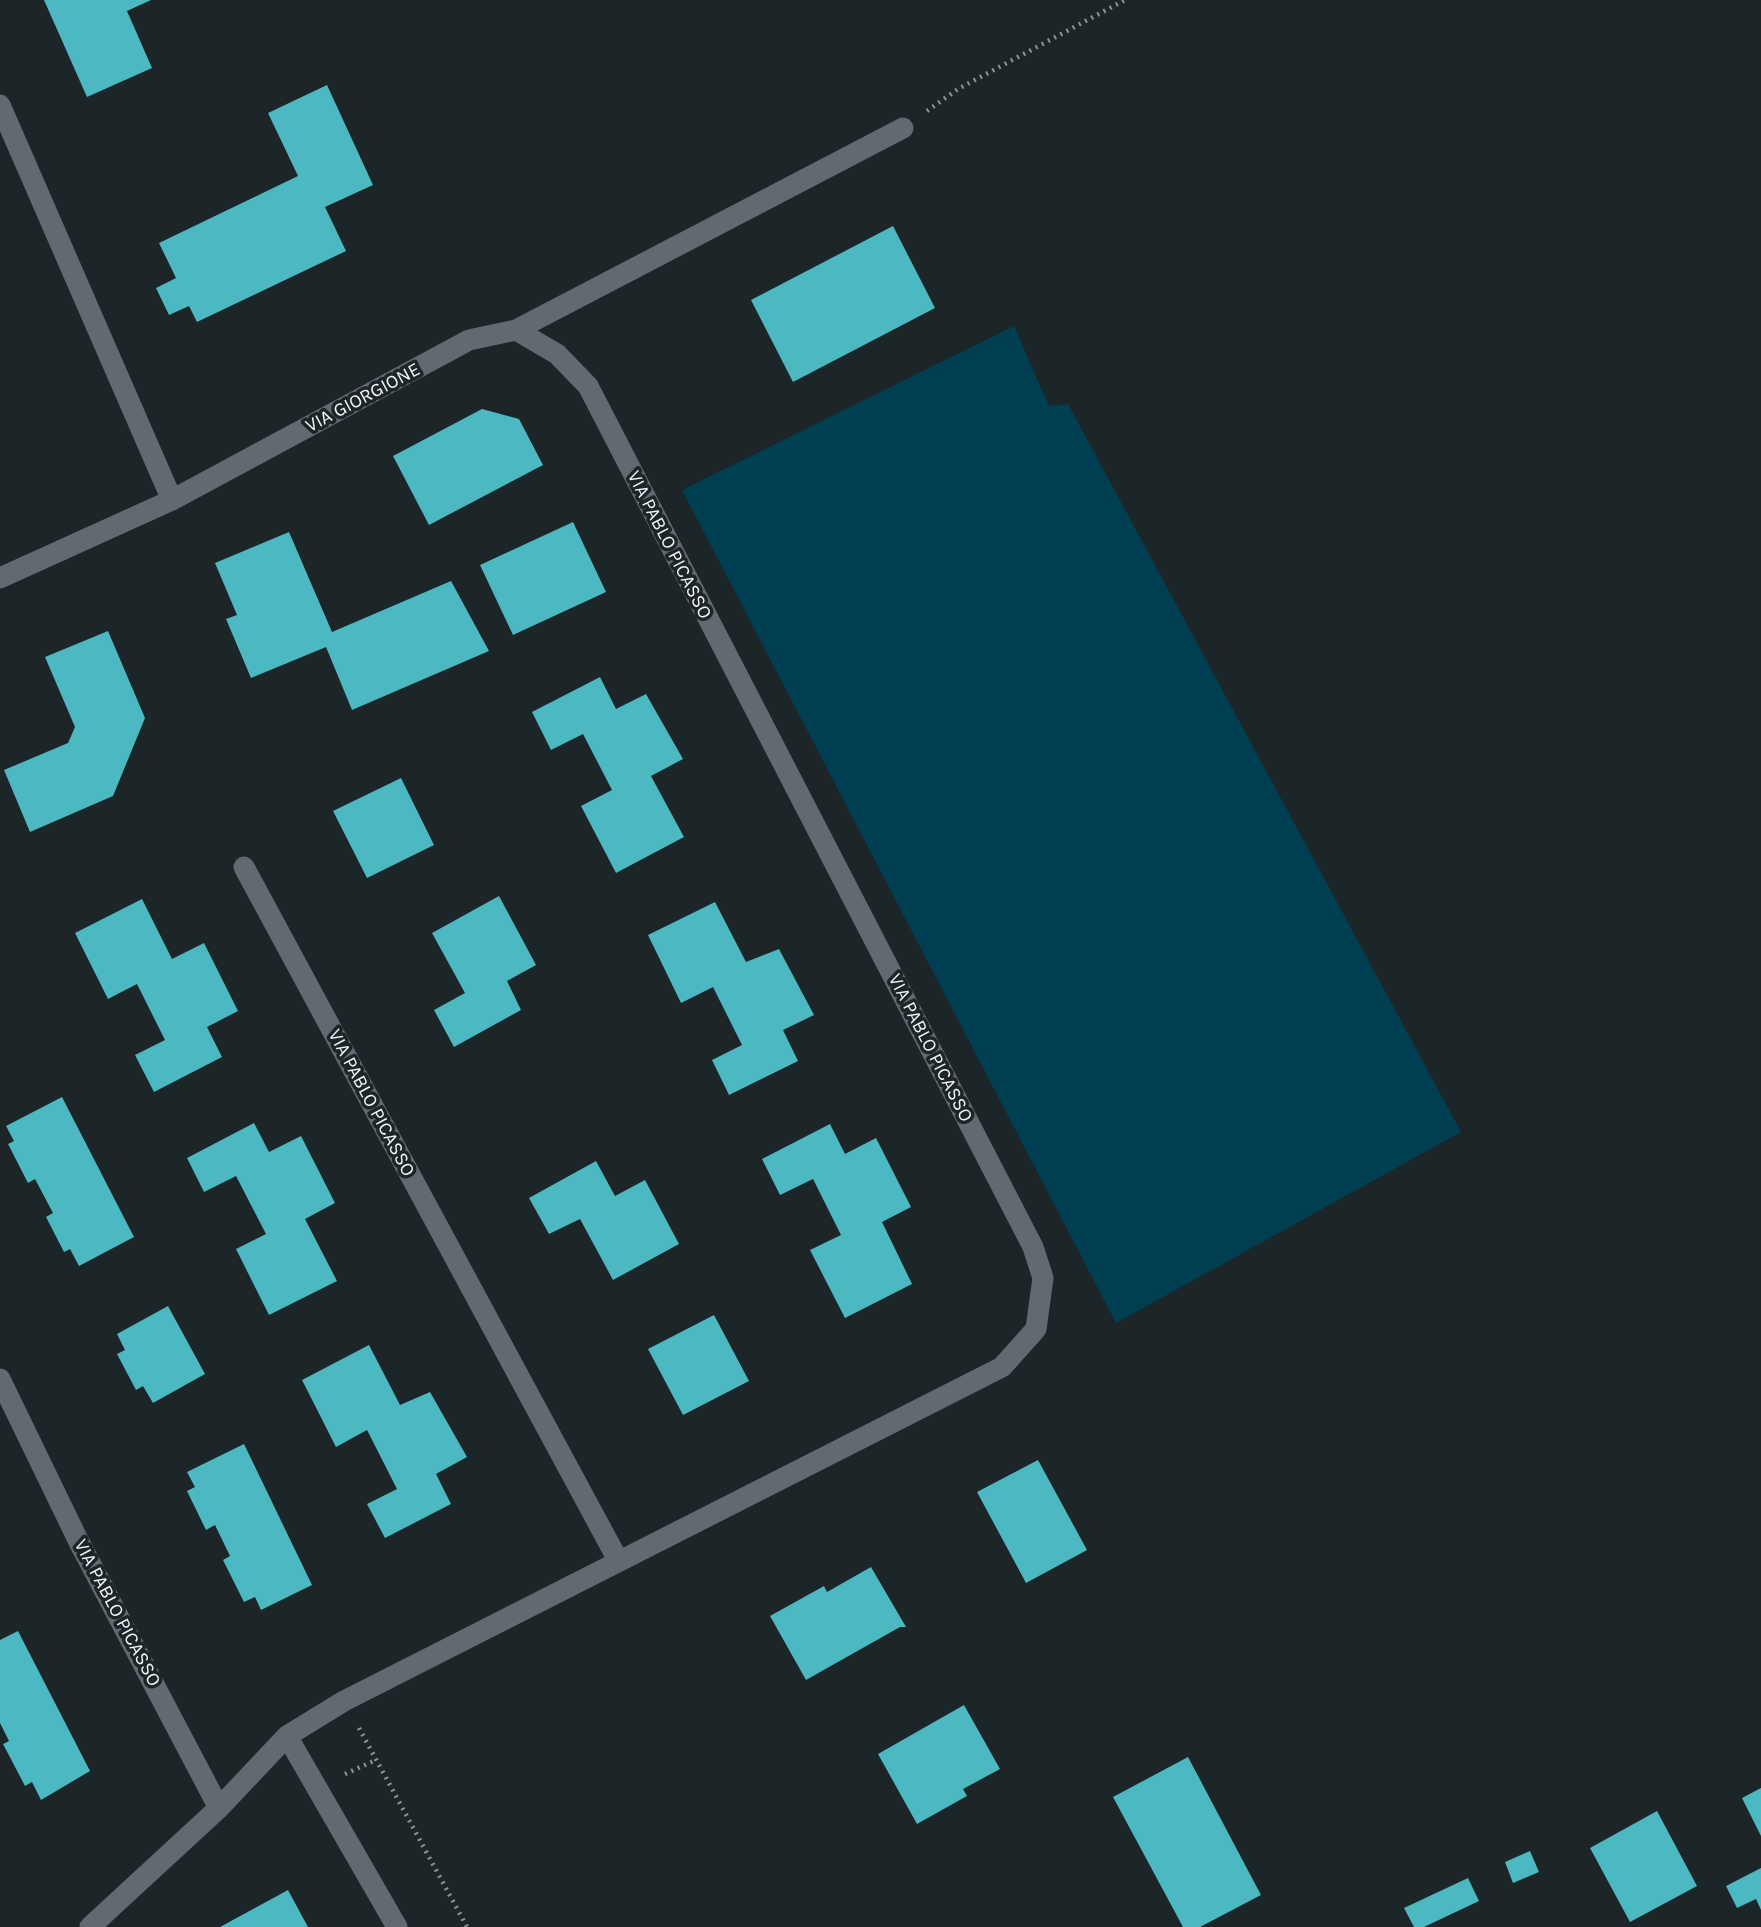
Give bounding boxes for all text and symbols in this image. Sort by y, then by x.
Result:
street label: VIA GIORGIONE [302,358,424,438]
street label: VIA PABLO PICASSO [622,467,716,623]
street label: VIA PABLO PICASSO [883,970,977,1126]
street label: VIA PABLO PICASSO [323,1026,419,1180]
street label: VIA PABLO PICASSO [69,1536,165,1690]

